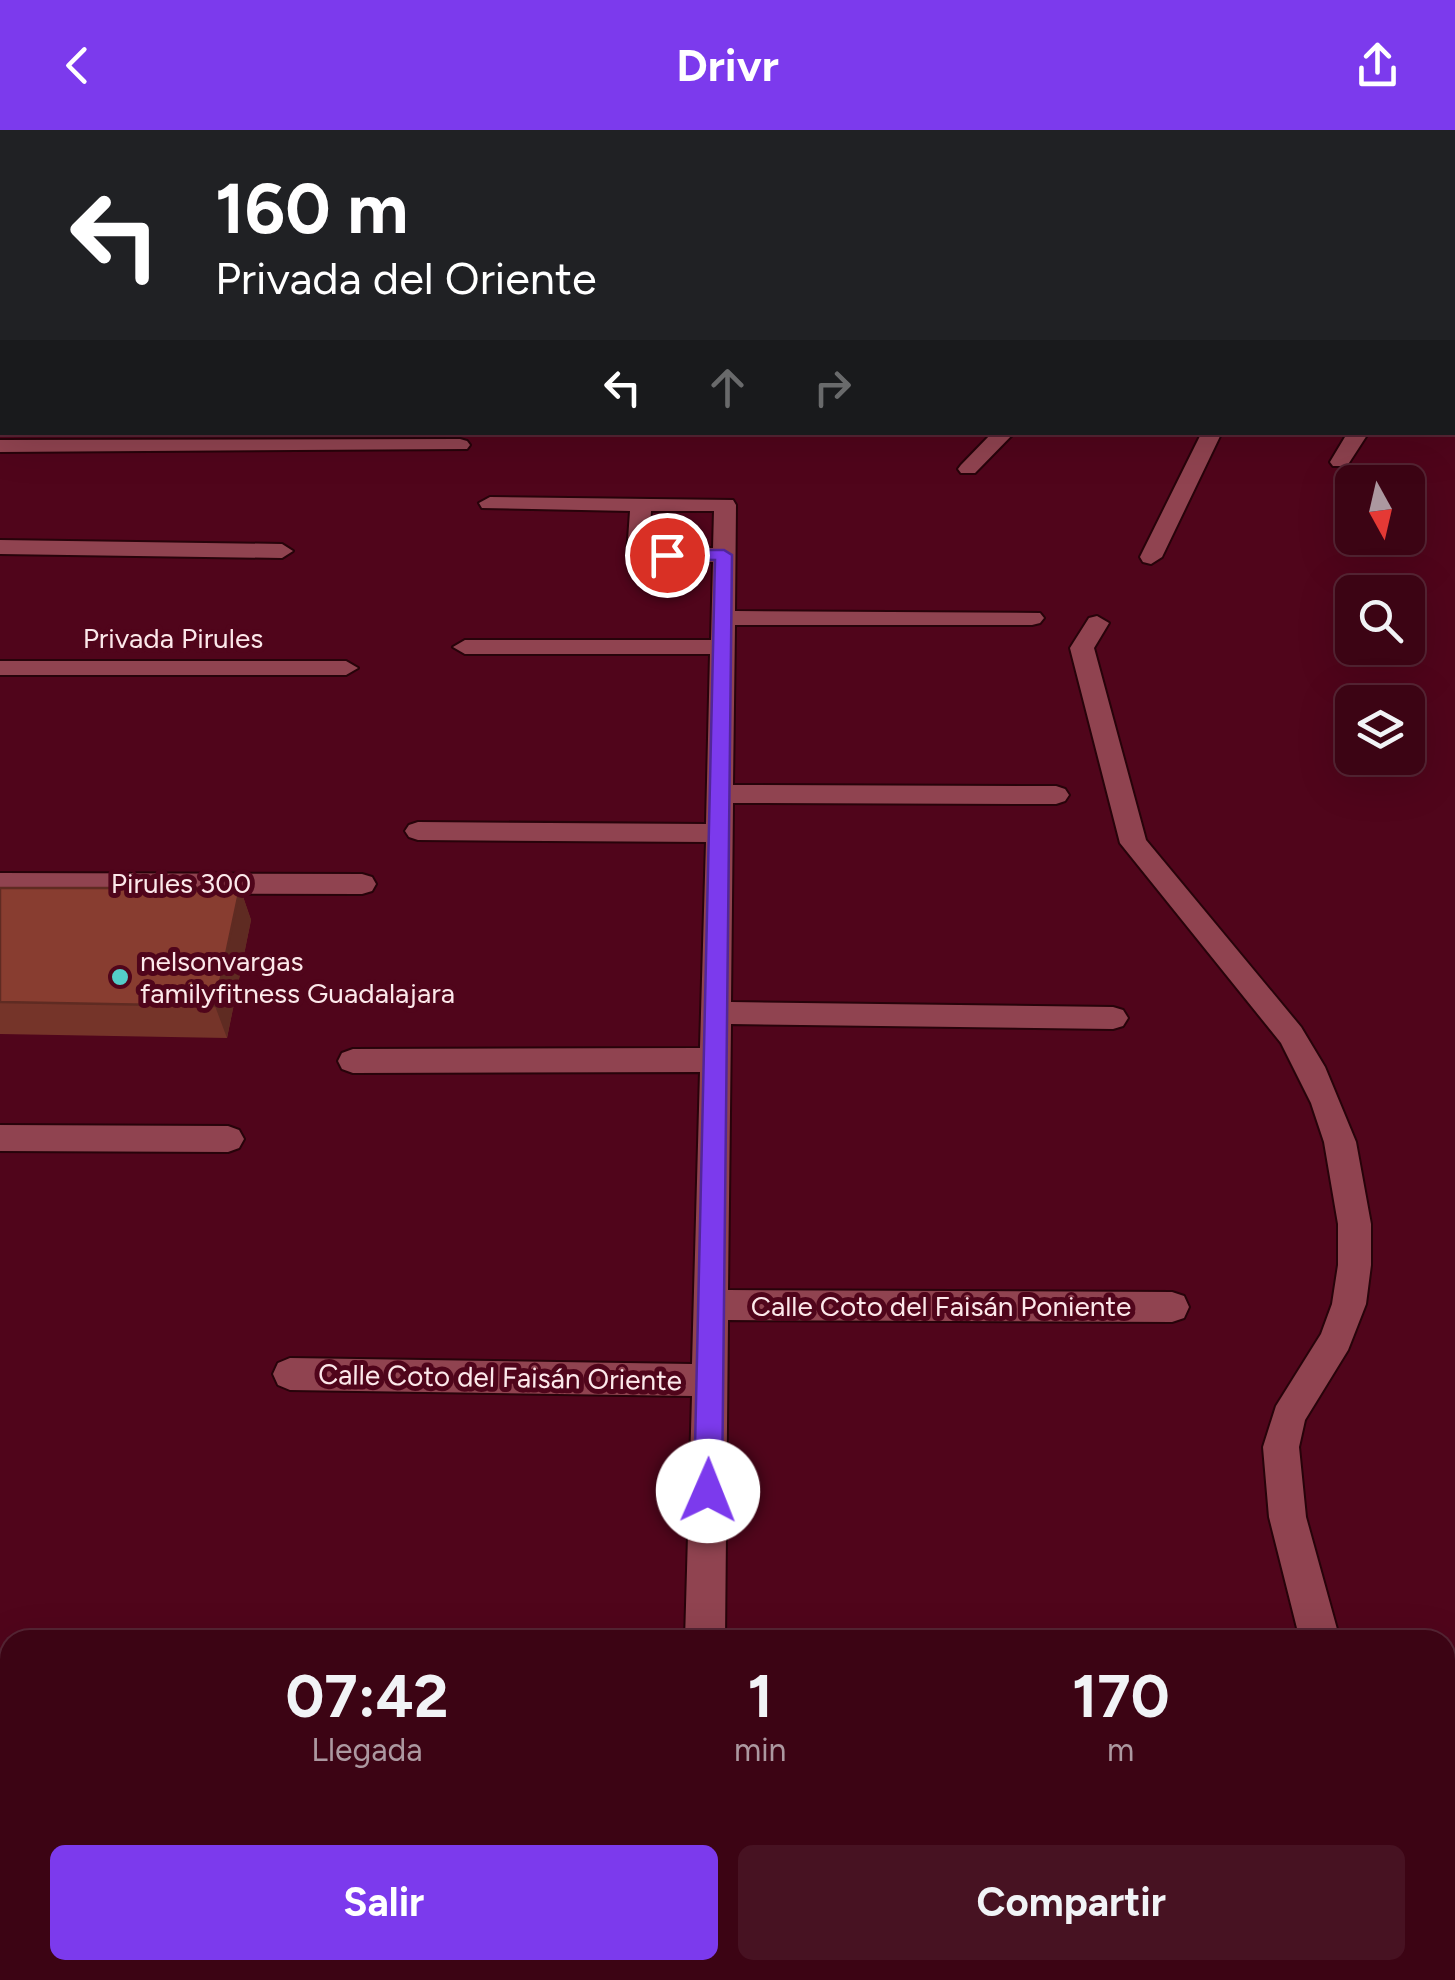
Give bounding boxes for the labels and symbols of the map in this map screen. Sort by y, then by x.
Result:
north arrow [1335,465,1425,555]
pin [625,513,710,598]
street label: Privada Pirules [83,621,263,655]
street label: Pirules 300 [111,866,251,900]
place label: nelsonvargas familyfitness Guadalajara [140,944,455,1010]
marker: nelsonvargas familyfitness Guadalajara [109,966,131,988]
street label: Calle Coto del Faisán Poniente [751,1289,1131,1323]
street label: Calle Coto del Faisán Oriente [318,1357,682,1397]
position arrow [656,1439,760,1543]

